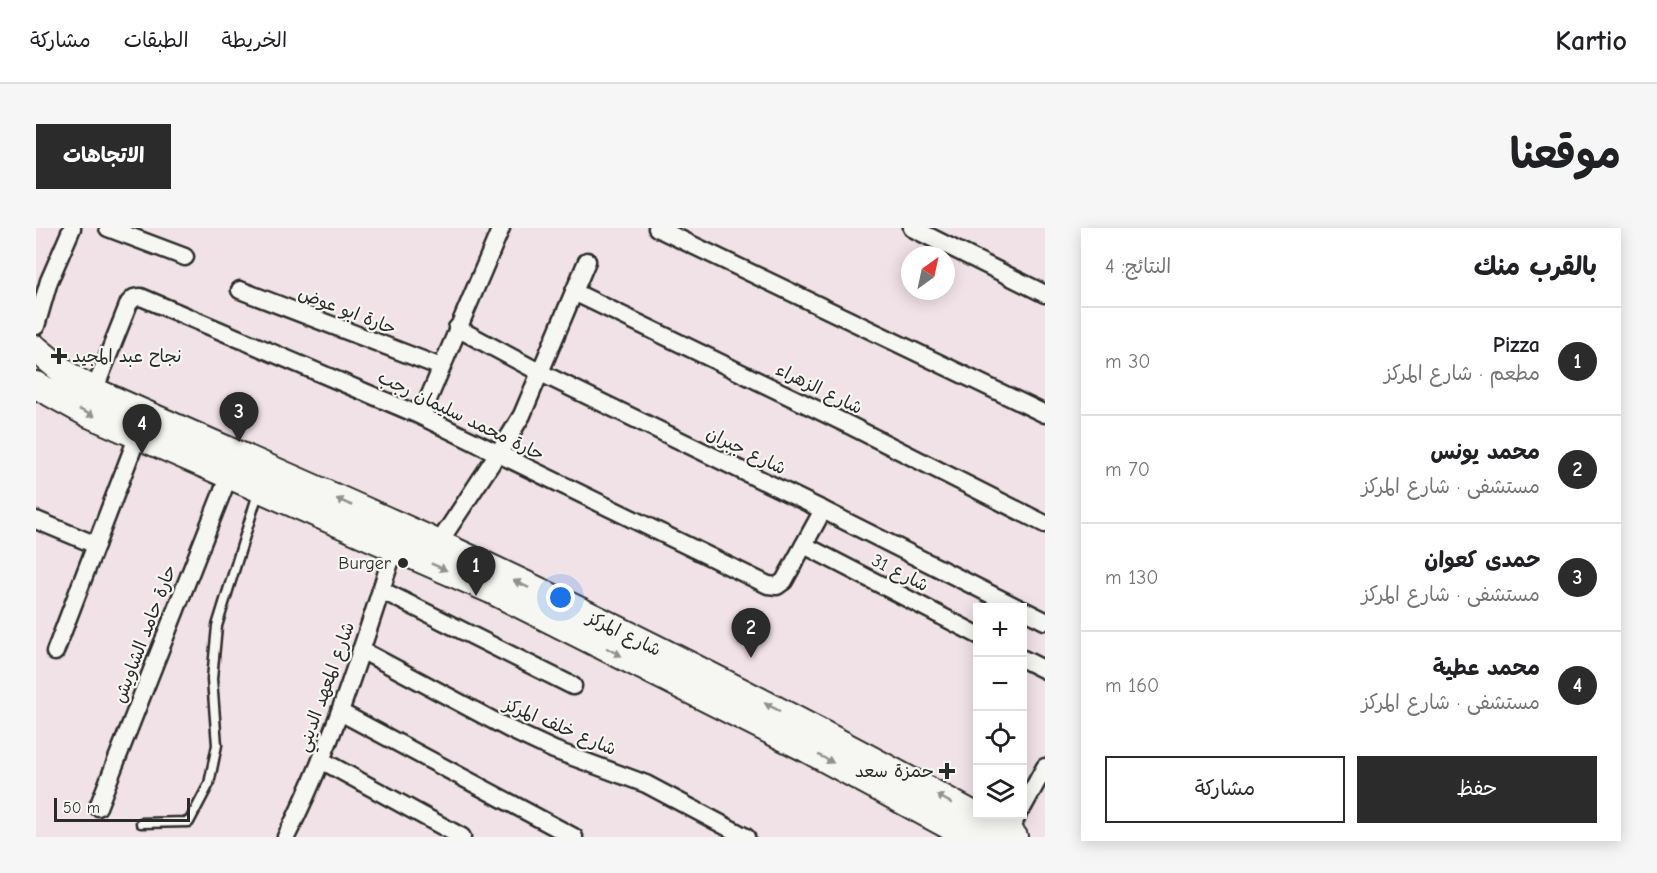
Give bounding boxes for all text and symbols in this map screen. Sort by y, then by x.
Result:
text: Kartio [1555,25,1627,57]
text: مشاركة [30,28,91,52]
text: الطبقات [124,28,189,52]
text: الخريطة [222,28,287,52]
button: الاتجاهات [36,124,171,189]
text: موقعنا [1510,130,1621,179]
north arrow [901,246,955,300]
text: بالقرب منك [1474,252,1597,282]
text: النتائج: 4 [1105,255,1171,278]
street label: حارة ابو عوض [295,283,399,339]
text: Pizza [1493,332,1540,358]
place label: نجاح عبد المجيد [72,346,182,367]
marker: نجاح عبد المجيد [50,347,68,365]
text: 30 m [1105,350,1151,373]
text: 1 [1574,350,1581,373]
street label: شارع الزهراء [772,359,866,420]
text: مطعم · شارع المركز [1384,362,1540,385]
street label: حارة محمد سليمان رجب [374,367,548,465]
pin: 3 [220,392,258,442]
pin: 4 [122,404,162,454]
one-way arrow [79,408,96,417]
street label: شارع جبران [702,423,789,480]
text: محمد يونس [1431,439,1540,465]
text: 70 m [1105,458,1150,481]
text: 2 [1573,458,1582,481]
text: مستشفى · شارع المركز [1362,475,1540,498]
one-way arrow [335,497,353,507]
pin: 1 [456,546,496,596]
text: حمدى كعوان [1424,547,1540,573]
street label: شارع 31 [868,550,932,597]
place label: Burger [338,553,392,574]
marker: Burger [396,556,410,570]
street label: حارة حامد الشاويش [109,562,181,706]
one-way arrow [431,562,448,571]
text: 130 m [1105,566,1158,589]
text: 3 [1573,566,1582,589]
one-way arrow [513,579,530,588]
your location [546,583,575,612]
text: مستشفى · شارع المركز [1362,583,1540,606]
map controls [973,603,1027,819]
button: + [973,603,1027,657]
street label: شارع المركز [581,606,664,662]
pin: 2 [732,608,770,658]
street label: شارع المعهد الديني [293,619,364,757]
one-way arrow [606,647,623,657]
text: محمد عطية [1433,655,1540,681]
button: − [973,657,1027,711]
text: 160 m [1105,674,1159,697]
text: 4 [1573,674,1582,697]
text: مستشفى · شارع المركز [1362,691,1540,714]
street label: شارع خلف المركز [498,693,619,761]
one-way arrow [763,703,780,712]
button: locate [973,711,1027,765]
one-way arrow [818,754,835,764]
button: مشاركة [1105,756,1345,823]
button: حفظ [1357,756,1597,823]
place label: حمزة سعد [855,761,934,782]
marker: حمزة سعد [938,762,956,780]
button: layers [973,765,1027,819]
one-way arrow [935,794,952,804]
scale bar [54,795,190,822]
text: 50 m [63,799,100,817]

